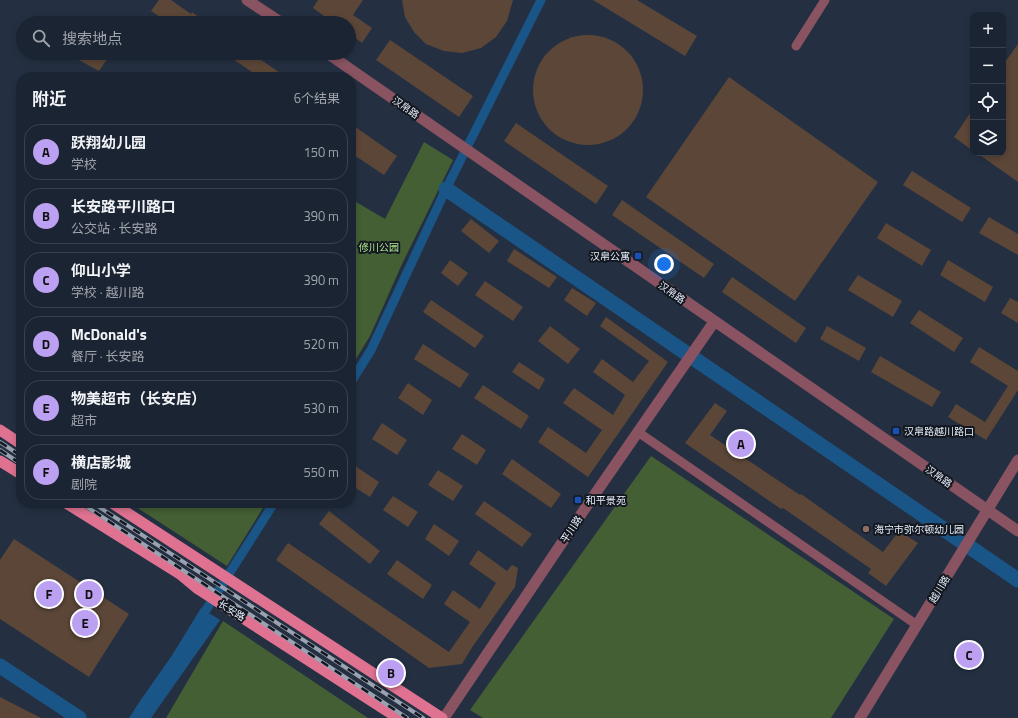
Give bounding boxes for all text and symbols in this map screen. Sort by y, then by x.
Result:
map controls [970,12,1006,156]
button: + [970,12,1006,48]
search box [16,16,356,60]
icon: search [30,27,52,49]
text: 搜索地点 [62,27,122,50]
button: − [970,48,1006,84]
button: locate [970,84,1006,120]
text: 附近 [32,86,66,112]
text: 6个结果 [294,88,340,108]
street label: 汉帛路 [389,93,422,122]
button: layers [970,120,1006,156]
text: 跃翔幼儿园 [71,131,146,154]
text: A [42,142,50,162]
text: 150 m [303,142,339,162]
text: 学校 [71,154,97,174]
text: 长安路平川路口 [71,195,176,218]
text: B [42,206,50,226]
text: 390 m [303,206,339,226]
text: 公交站 · 长安路 [71,218,158,238]
park label: 修川公园 [358,240,399,255]
place label: 汉帛公寓 [590,249,630,264]
marker: 汉帛公寓 [633,251,643,261]
your location [654,254,674,274]
text: 仰山小学 [71,259,131,282]
text: C [42,270,50,290]
text: 390 m [303,270,339,290]
street label: 汉帛路 [655,278,688,307]
text: 学校 · 越川路 [71,282,145,302]
text: McDonald's [71,323,147,346]
text: D [42,334,50,354]
text: 520 m [303,334,339,354]
text: 餐厅 · 长安路 [71,346,145,366]
text: 物美超市（长安店） [71,387,206,410]
text: E [42,398,50,418]
text: 530 m [303,398,339,418]
text: 超市 [71,410,97,430]
place label: 汉帛路越川路口 [904,424,974,439]
marker: 汉帛路越川路口 [891,426,901,436]
pin: A [728,429,754,459]
text: 横店影城 [71,451,131,474]
text: F [43,462,49,482]
text: 550 m [303,462,339,482]
street label: 汉帛路 [922,462,955,491]
text: 剧院 [71,474,97,494]
place label: 和平景苑 [586,493,626,508]
marker: 和平景苑 [573,495,583,505]
street label: 平川路 [557,513,586,546]
place label: 海宁市弥尔顿幼儿园 [874,522,964,537]
marker: 海宁市弥尔顿幼儿园 [861,524,871,534]
street label: 越川路 [925,573,954,606]
pin: F [36,579,62,609]
pin: D [76,579,102,609]
street label: 长安路 [215,596,248,625]
pin: E [72,608,98,638]
pin: C [956,640,982,670]
pin: B [378,658,404,688]

